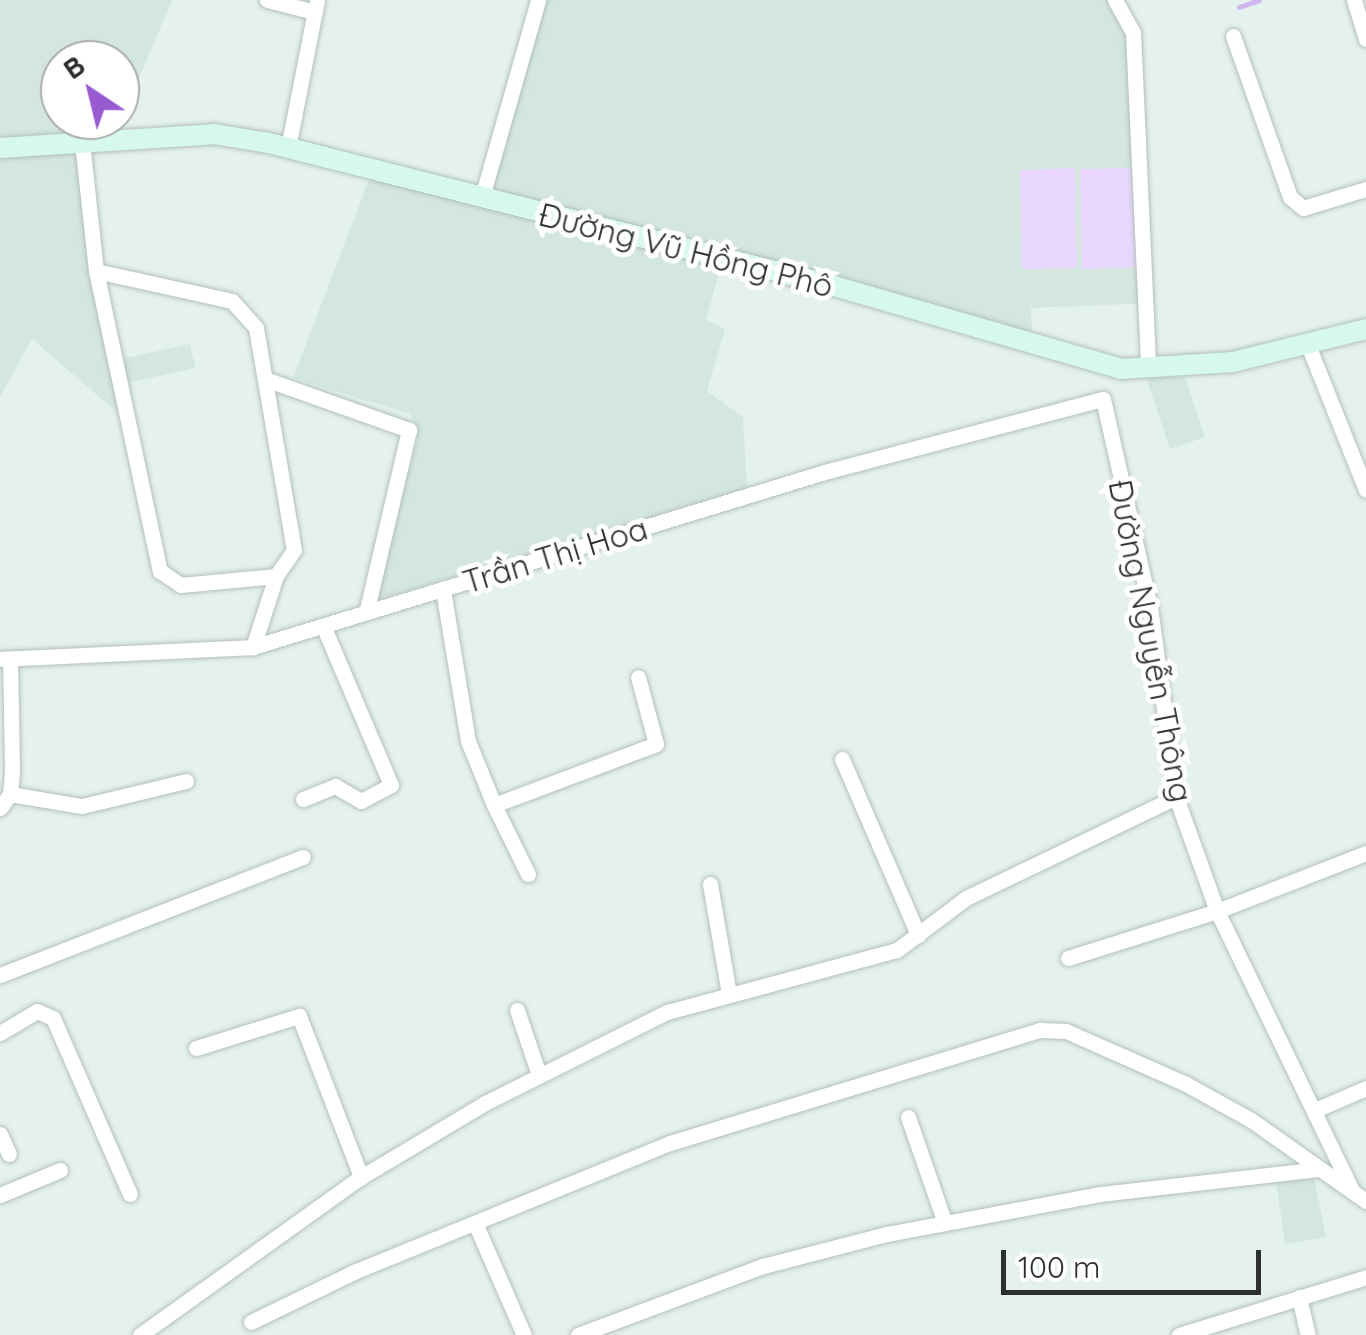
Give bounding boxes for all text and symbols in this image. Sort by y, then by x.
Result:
north arrow [40,40,140,140]
text: B [56,47,91,86]
street label: Đường Vũ Hồng Phô [535,195,837,305]
street label: Đường Nguyễn Thông [1101,477,1201,805]
street label: Trần Thị Hoa [458,509,652,601]
scale bar [1006,1230,1266,1292]
text: 100 m [1018,1248,1100,1286]

